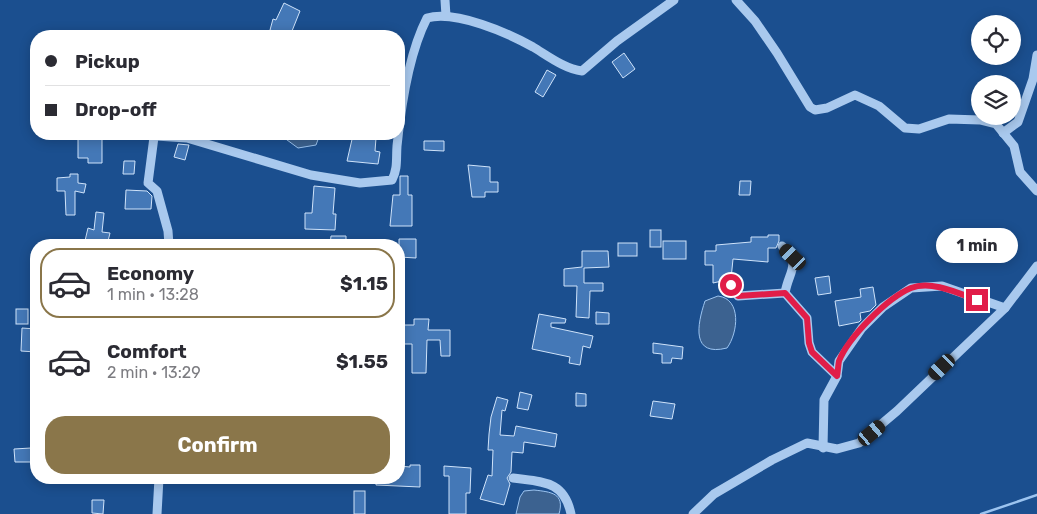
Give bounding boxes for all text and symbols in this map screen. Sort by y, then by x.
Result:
map controls [971,15,1021,125]
button: locate [971,15,1021,65]
text: Pickup [75,50,140,73]
button: layers [971,75,1021,125]
text: Drop-off [75,98,157,121]
callout: 1 min [936,228,1018,262]
text: 1 min [957,236,997,255]
car [776,241,809,273]
icon: car [47,261,92,306]
text: Economy [107,262,194,285]
text: $1.15 [340,272,388,295]
route start [720,274,742,296]
text: 1 min · 13:28 [107,285,199,304]
route end [966,289,988,311]
icon: car [47,339,92,384]
text: Comfort [107,340,187,363]
text: $1.55 [336,350,388,373]
car [925,351,958,383]
text: 2 min · 13:29 [107,363,201,382]
button: Confirm [45,416,390,474]
car [855,418,888,448]

